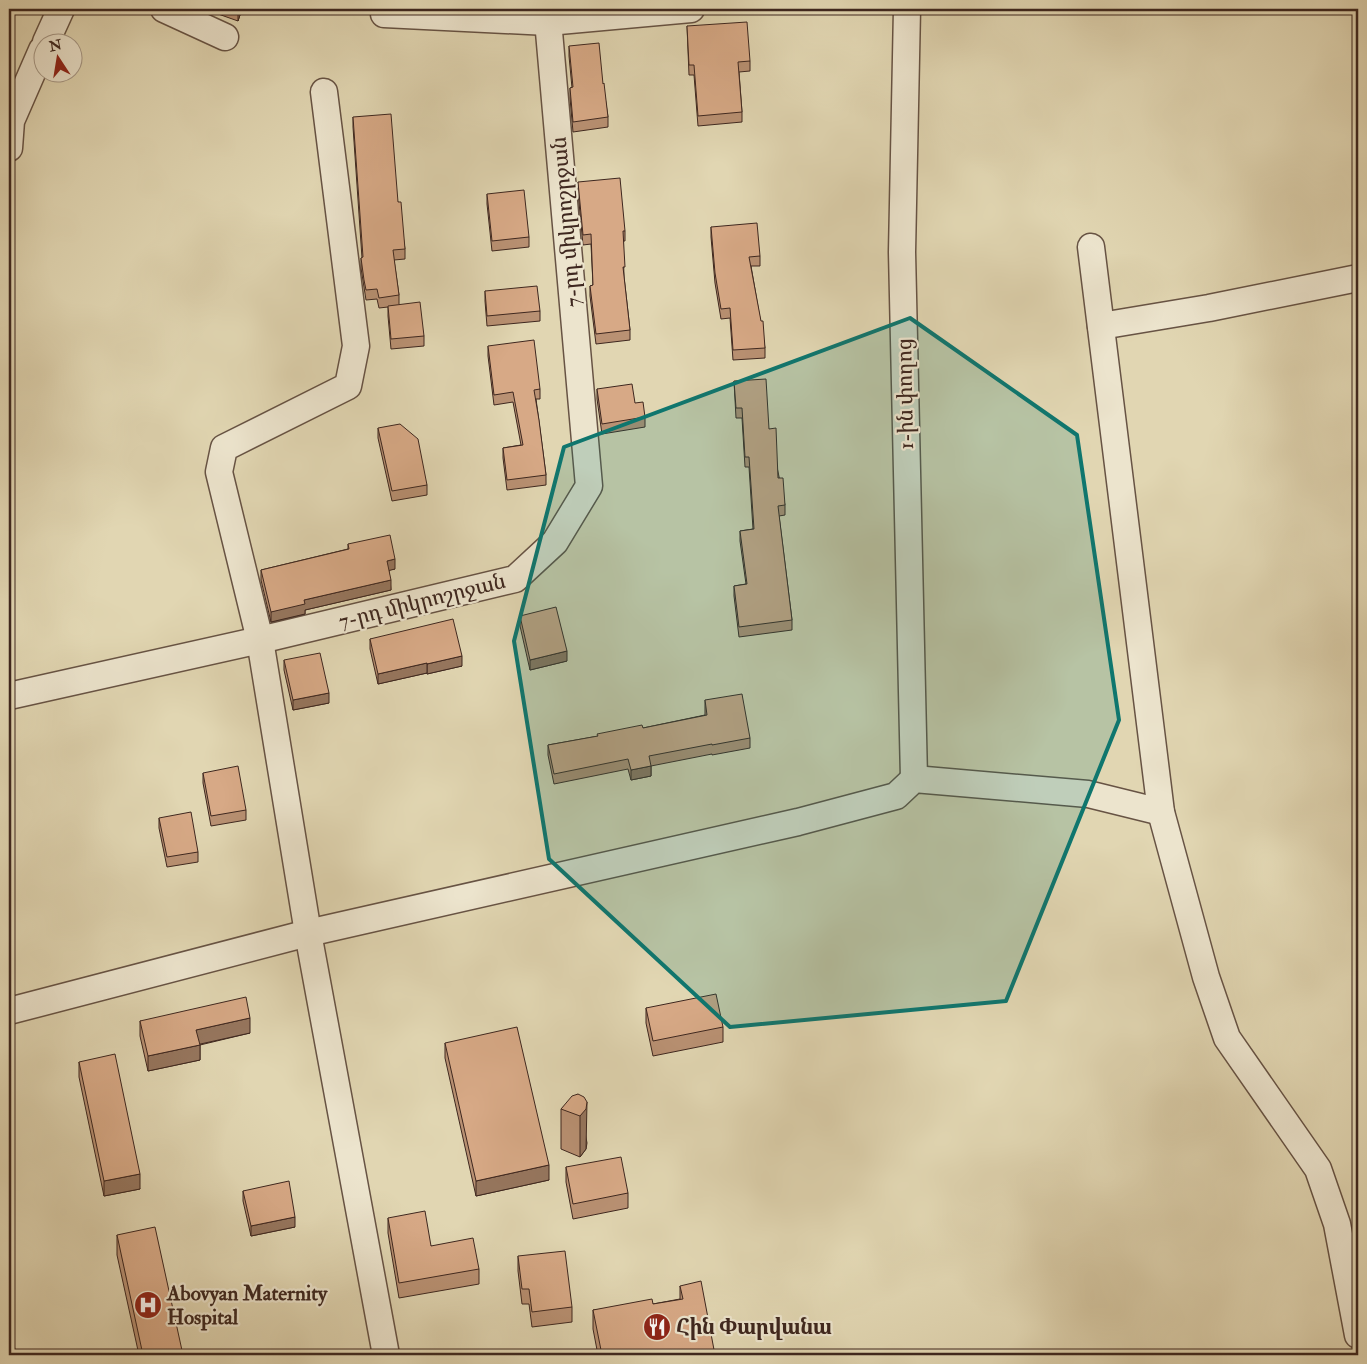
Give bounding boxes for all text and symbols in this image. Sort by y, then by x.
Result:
north arrow [32,32,82,82]
text: N [47,36,64,56]
street label: 7-րդ միկրոշրջան [546,136,587,308]
street label: 1-ին փողոց [891,338,920,450]
street label: 7-րդ միկրոշրջան [336,568,508,635]
place label: Abovyan Maternity Hospital [166,1280,328,1331]
hospital icon: Abovyan Maternity Hospital [133,1290,163,1320]
restaurant icon: Հին Փարվանա [642,1312,672,1342]
place label: Հին Փարվանա [676,1314,832,1341]

